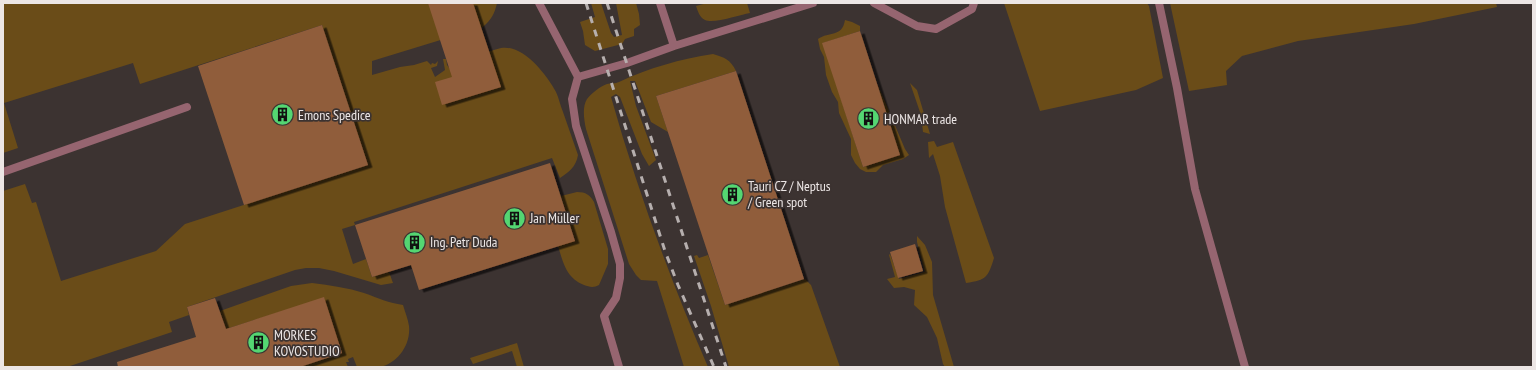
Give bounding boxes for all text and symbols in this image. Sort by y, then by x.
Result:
building icon: Emons Spedice [270,102,296,128]
place label: Emons Spedice [298,106,371,124]
building icon: HONMAR trade [855,106,881,132]
place label: HONMAR trade [884,110,957,128]
place label: Tauri CZ / Neptus / Green spot [747,177,831,211]
building icon: Tauri CZ / Neptus / Green spot [719,181,745,207]
building icon: Jan Müller [501,205,527,231]
place label: Jan Müller [529,209,579,227]
building icon: Ing. Petr Duda [401,229,427,255]
place label: Ing. Petr Duda [430,233,497,251]
place label: MORKES KOVOSTUDIO [274,326,340,360]
building icon: MORKES KOVOSTUDIO [245,330,271,356]

